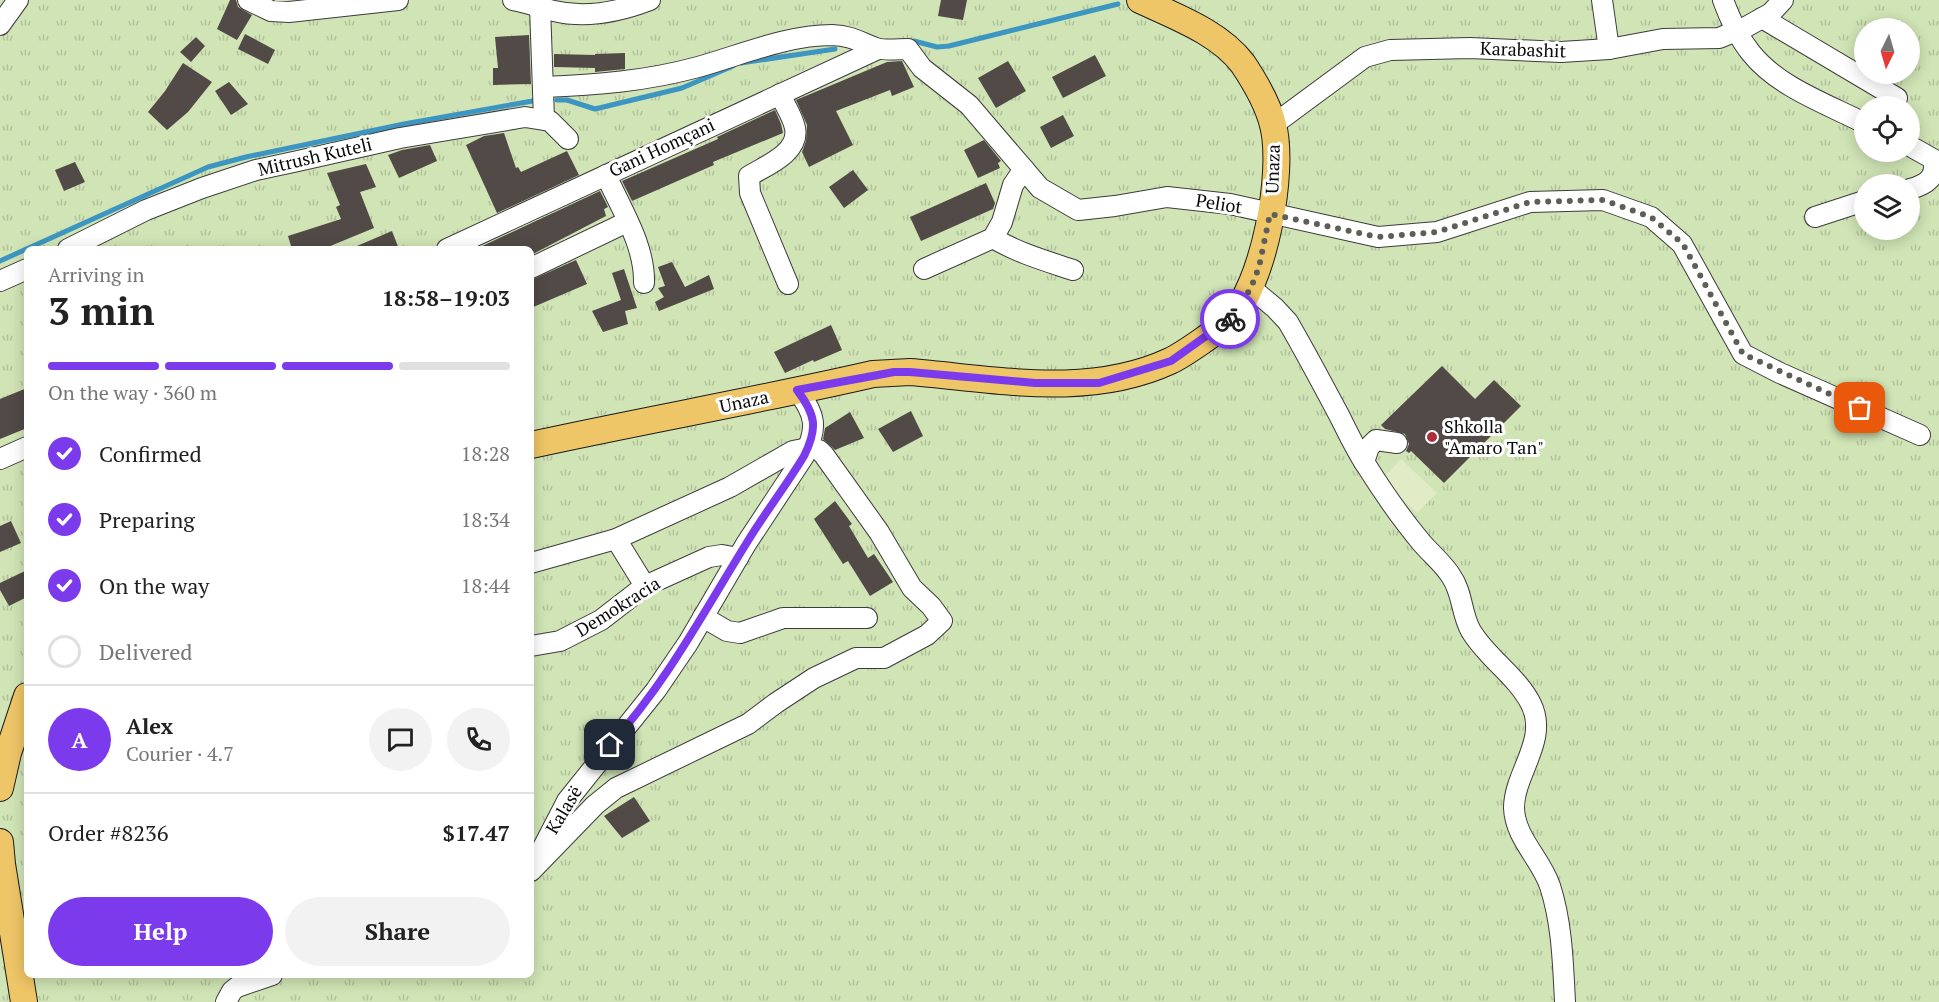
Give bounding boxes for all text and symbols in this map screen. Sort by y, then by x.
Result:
north arrow [1854,18,1920,84]
map controls [1854,18,1920,240]
street label: Karabashit [1480,36,1567,63]
button: locate [1854,96,1920,162]
street label: Gani Homçani [605,112,718,182]
street label: Mitrush Kuteli [255,131,374,181]
street label: Unaza [1259,144,1285,194]
button: layers [1854,174,1920,240]
street label: Peliot [1194,188,1244,219]
text: Arriving in [48,261,144,288]
text: 18:58–19:03 [382,283,510,312]
text: 3 min [48,284,155,336]
courier [1200,289,1260,349]
icon: bike [1214,303,1247,336]
text: On the way · 360 m [48,379,217,406]
pin [1834,382,1885,433]
street label: Unaza [717,384,771,418]
icon: bag [1843,391,1876,424]
place label: Shkolla "Amaro Tan" [1444,414,1544,459]
marker: Shkolla "Amaro Tan" [1425,430,1439,444]
icon: check [48,437,81,470]
text: Confirmed [99,439,202,468]
text: 18:28 [461,440,510,467]
icon: check [48,503,81,536]
text: Preparing [99,505,195,534]
text: 18:34 [461,506,510,533]
icon: check [48,569,81,602]
text: On the way [99,571,209,600]
street label: Demokracia [571,571,664,642]
text: 18:44 [461,572,510,599]
text: Delivered [99,637,192,666]
button: chat [369,708,432,771]
button: phone [447,708,510,771]
text: Alex [126,711,173,740]
pin [584,719,635,770]
text: A [71,725,88,754]
icon: home [593,728,626,761]
text: Courier · 4.7 [126,740,234,767]
street label: Kalasë [539,781,587,838]
text: Order #8236 [48,818,168,847]
text: $17.47 [443,818,510,847]
button: Help [48,897,273,966]
button: Share [285,897,510,966]

